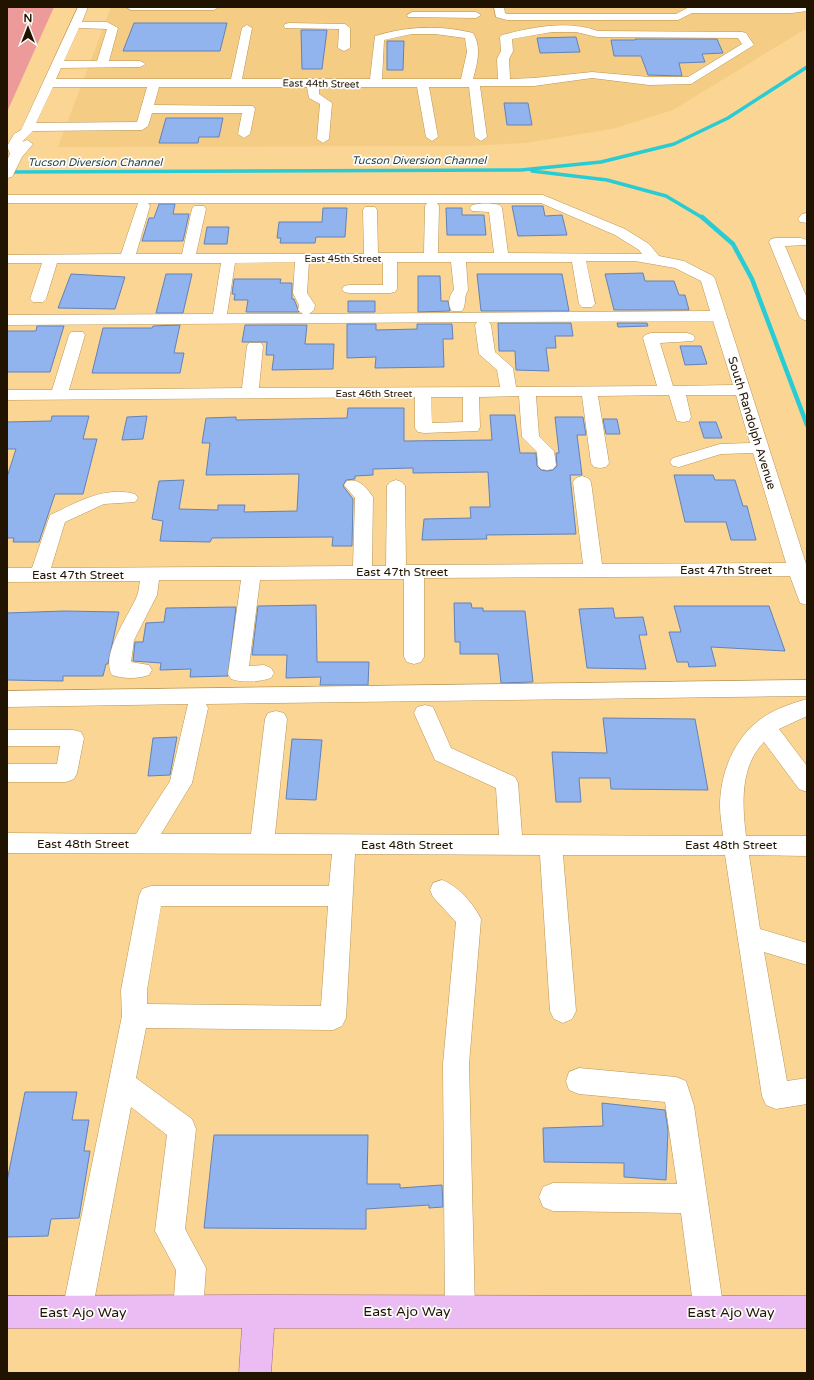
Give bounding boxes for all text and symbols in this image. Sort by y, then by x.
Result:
north arrow [8,8,48,48]
text: N [24,12,32,25]
street label: East 44th Street [283,77,360,91]
water label: Tucson Diversion Channel [352,154,487,167]
water label: Tucson Diversion Channel [28,156,163,169]
street label: East 45th Street [305,253,382,265]
street label: South Randolph Avenue [725,355,779,491]
street label: East 46th Street [336,388,413,400]
street label: East 47th Street [680,563,772,577]
street label: East 47th Street [356,565,448,579]
street label: East 47th Street [32,568,124,582]
street label: East 48th Street [37,837,129,851]
street label: East 48th Street [361,838,453,852]
street label: East 48th Street [685,838,777,852]
street label: East Ajo Way [363,1303,451,1320]
street label: East Ajo Way [39,1304,127,1321]
street label: East Ajo Way [687,1304,775,1321]

